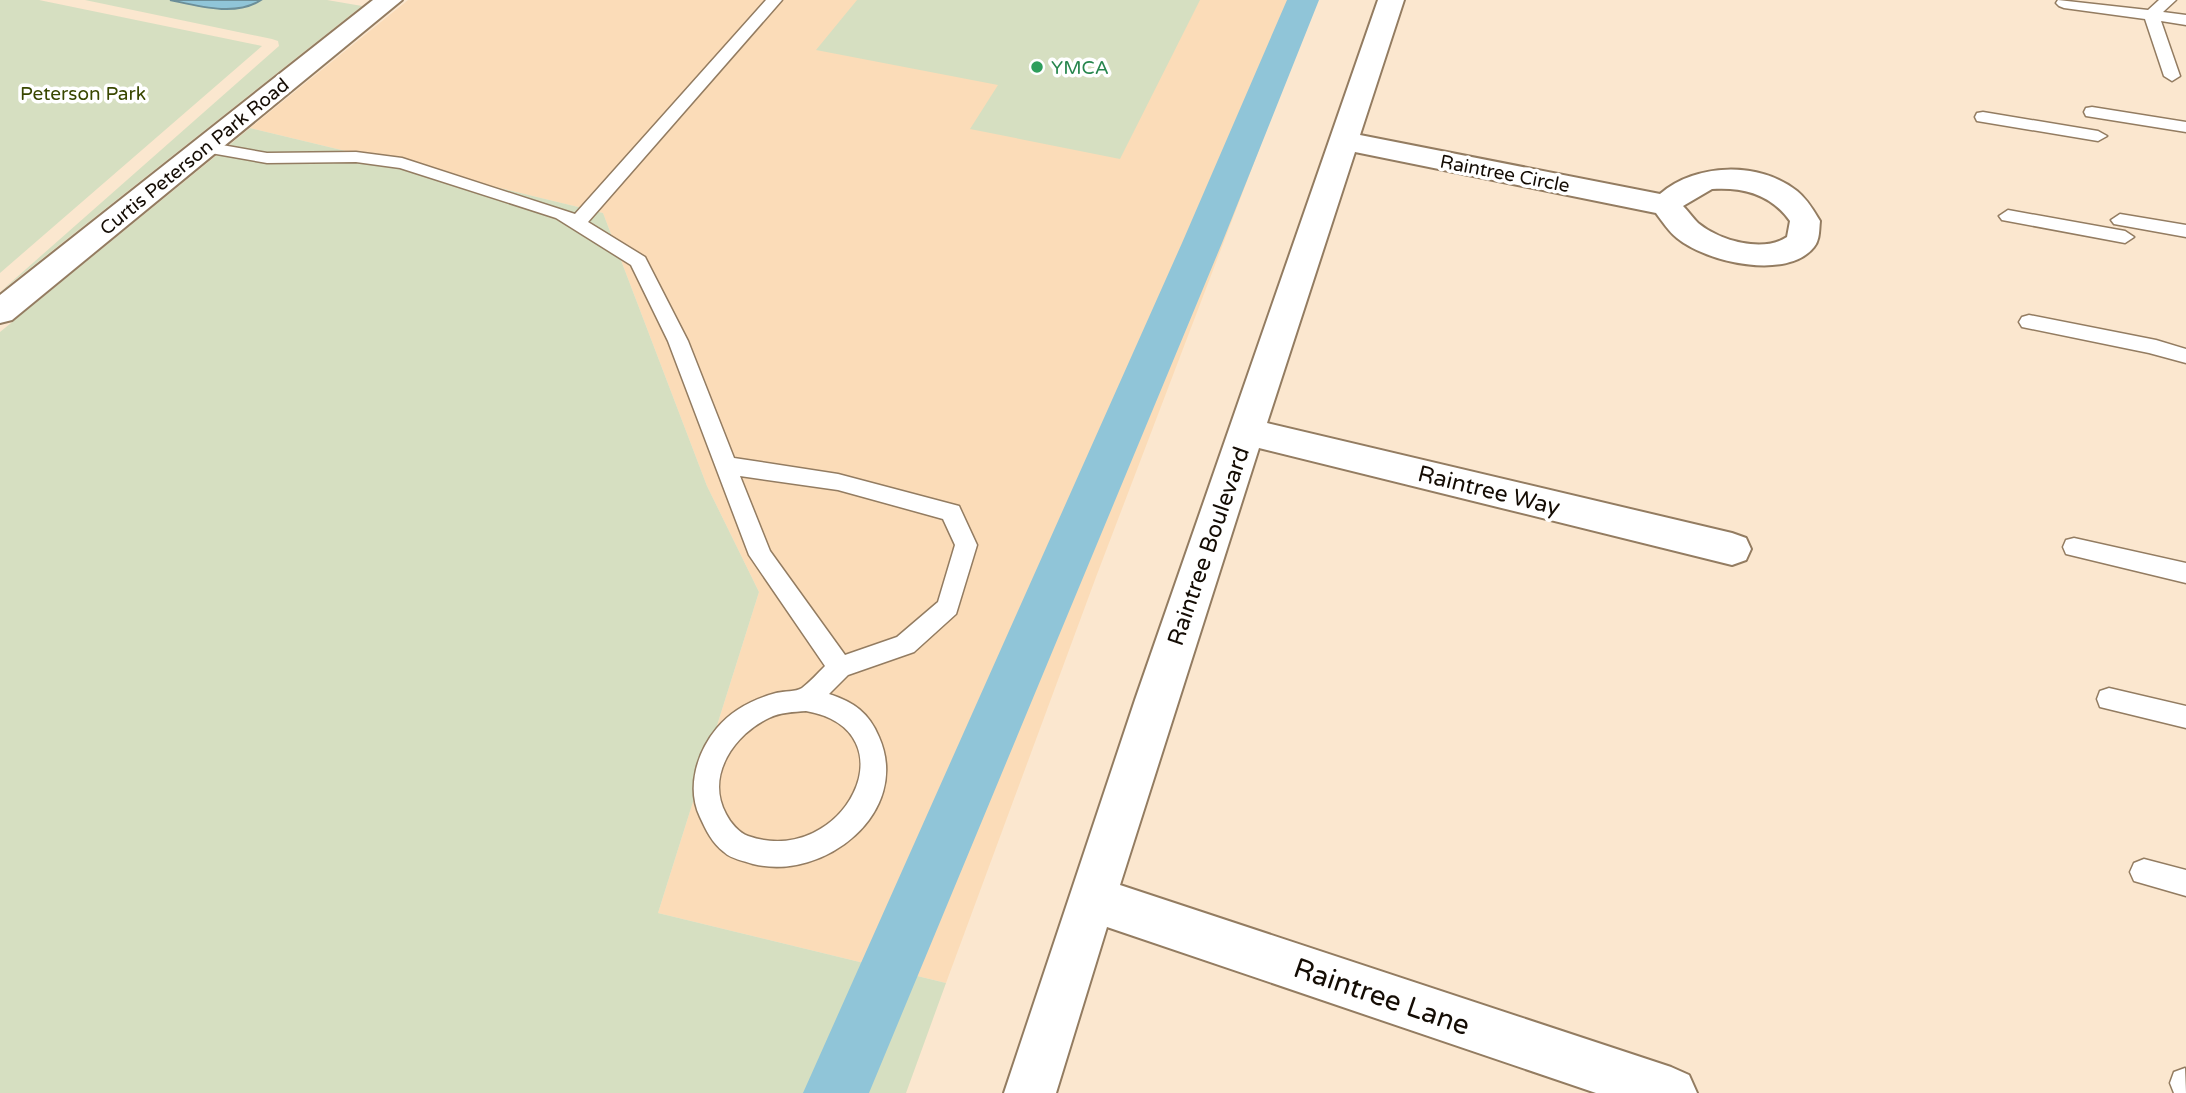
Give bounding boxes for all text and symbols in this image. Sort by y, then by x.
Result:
place label: YMCA [1051,57,1109,79]
marker: YMCA [1029,59,1045,75]
street label: Curtis Peterson Park Road [96,74,294,240]
park label: Peterson Park [20,83,146,105]
street label: Raintree Circle [1438,151,1571,197]
street label: Raintree Boulevard [1162,443,1256,649]
street label: Raintree Way [1415,460,1563,522]
street label: Raintree Lane [1289,951,1474,1043]

